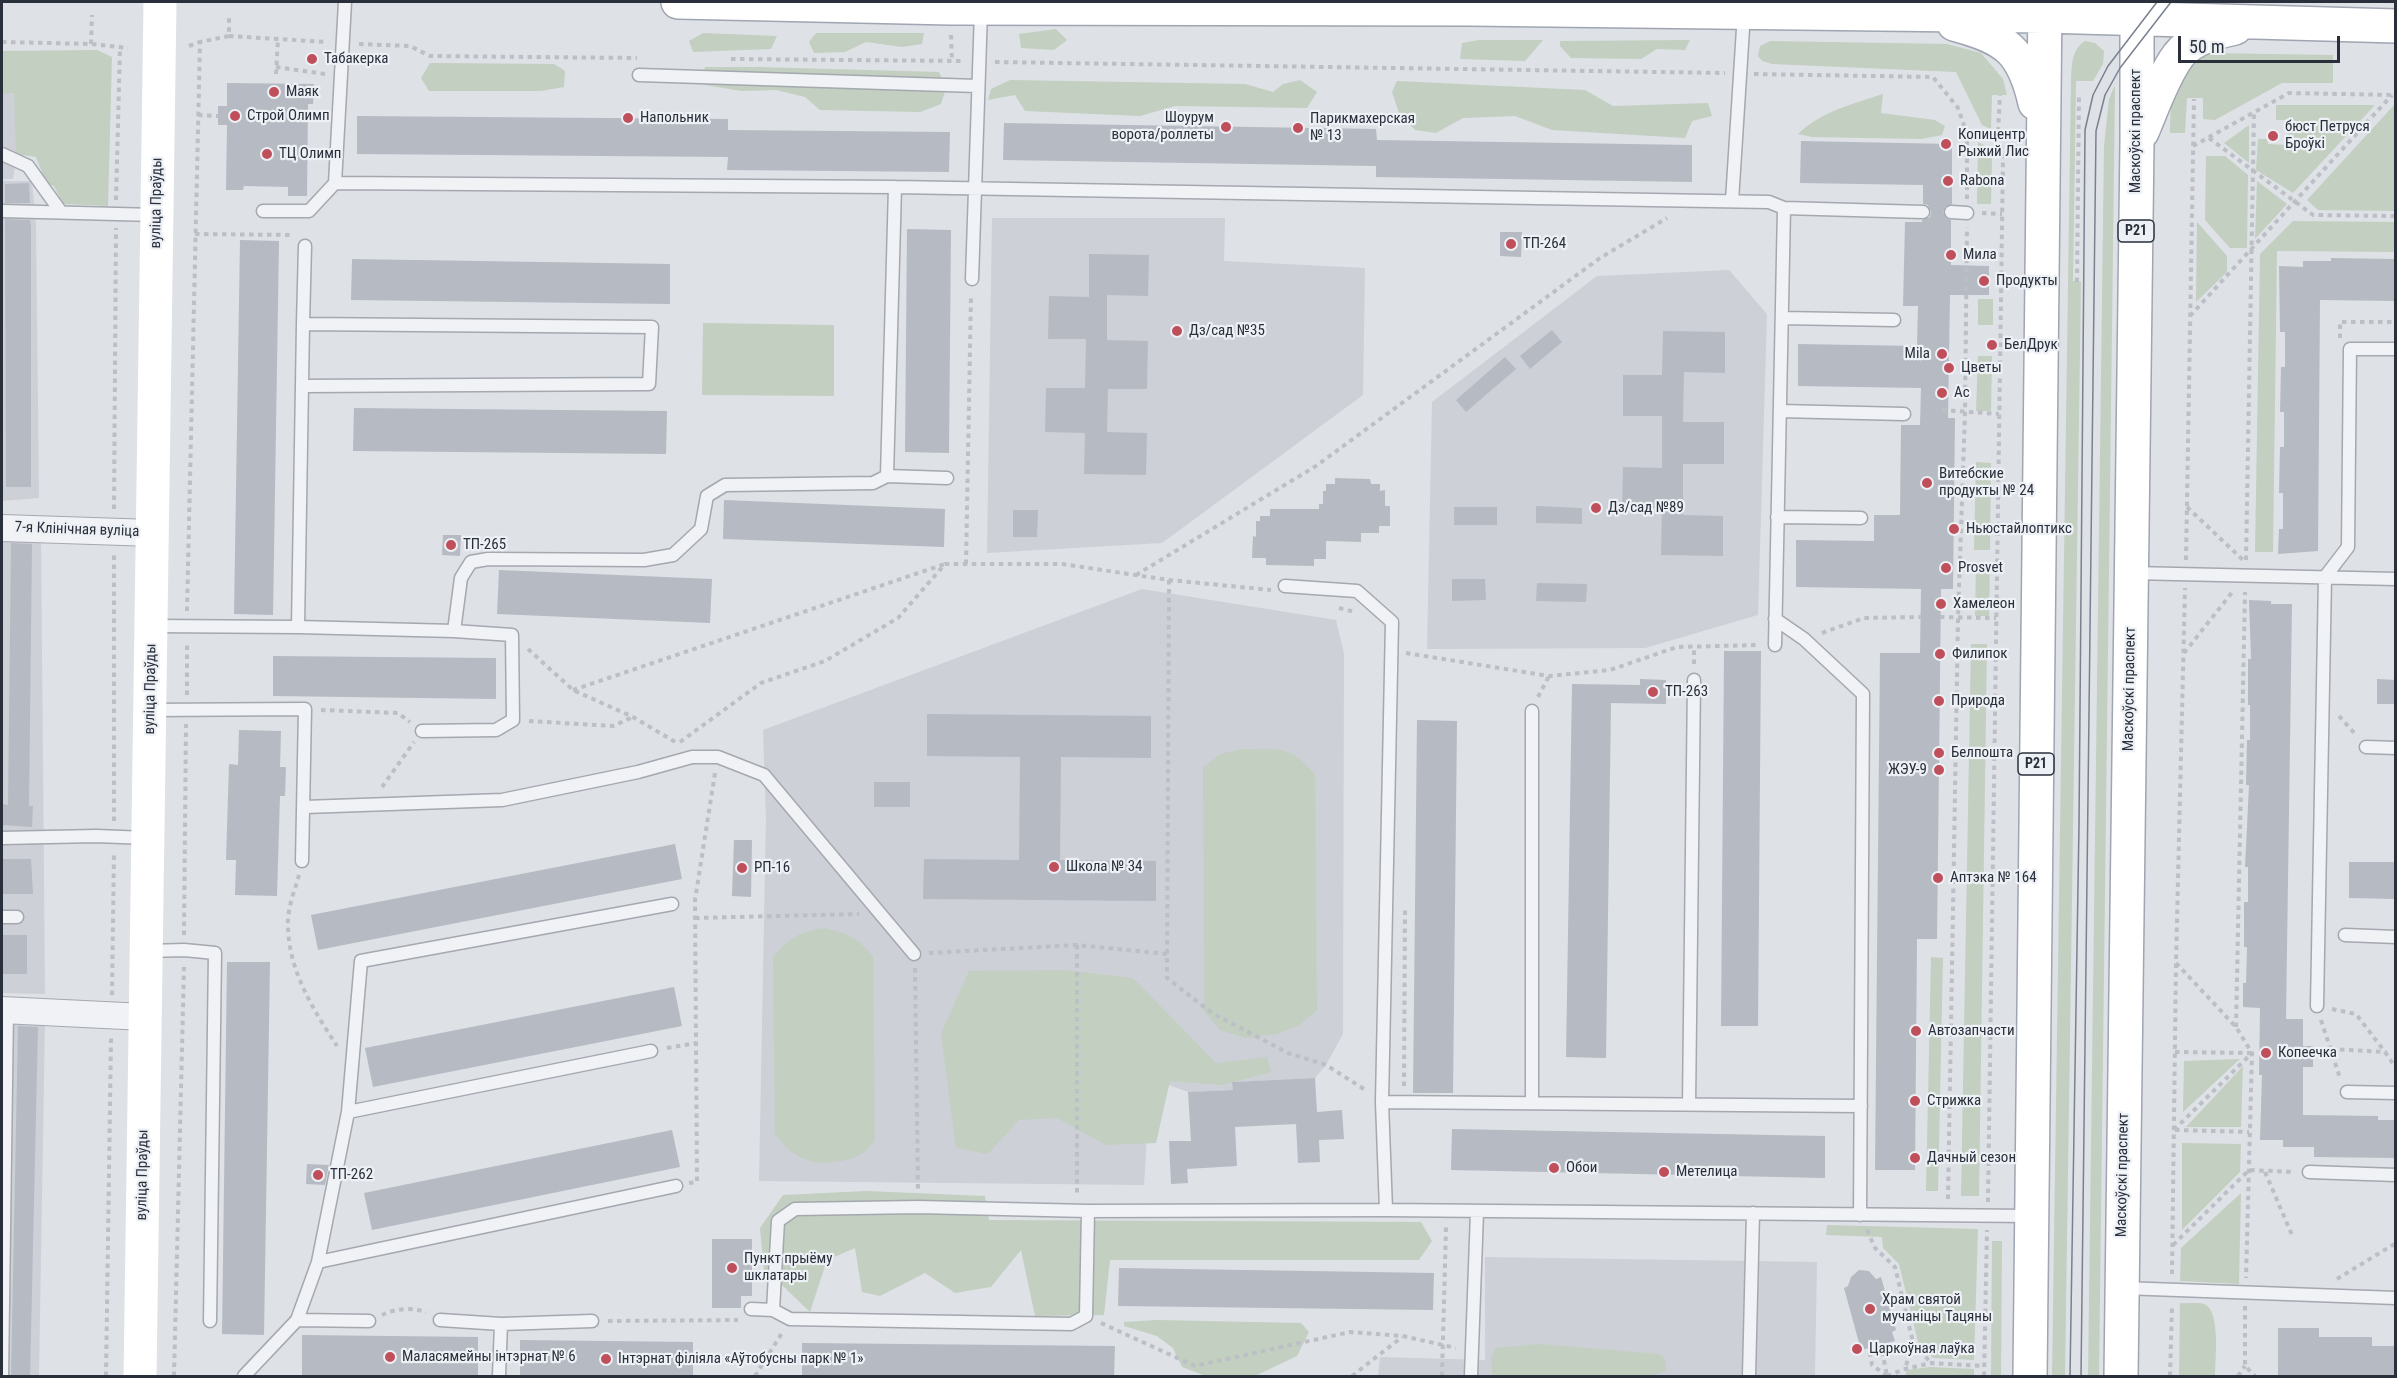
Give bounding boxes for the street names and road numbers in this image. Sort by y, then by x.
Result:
street label: Маскоўскі праспект [2127,69,2145,193]
street label: вуліца Праўды [147,157,167,249]
road number: Р21 [2118,220,2154,242]
street label: 7-я Клінічная вуліца [14,519,140,541]
street label: Маскоўскі праспект [2120,627,2140,751]
street label: вуліца Праўды [141,643,161,735]
road number: Р21 [2018,753,2054,775]
street label: Маскоўскі праспект [2113,1113,2133,1237]
street label: вуліца Праўды [133,1129,153,1221]

